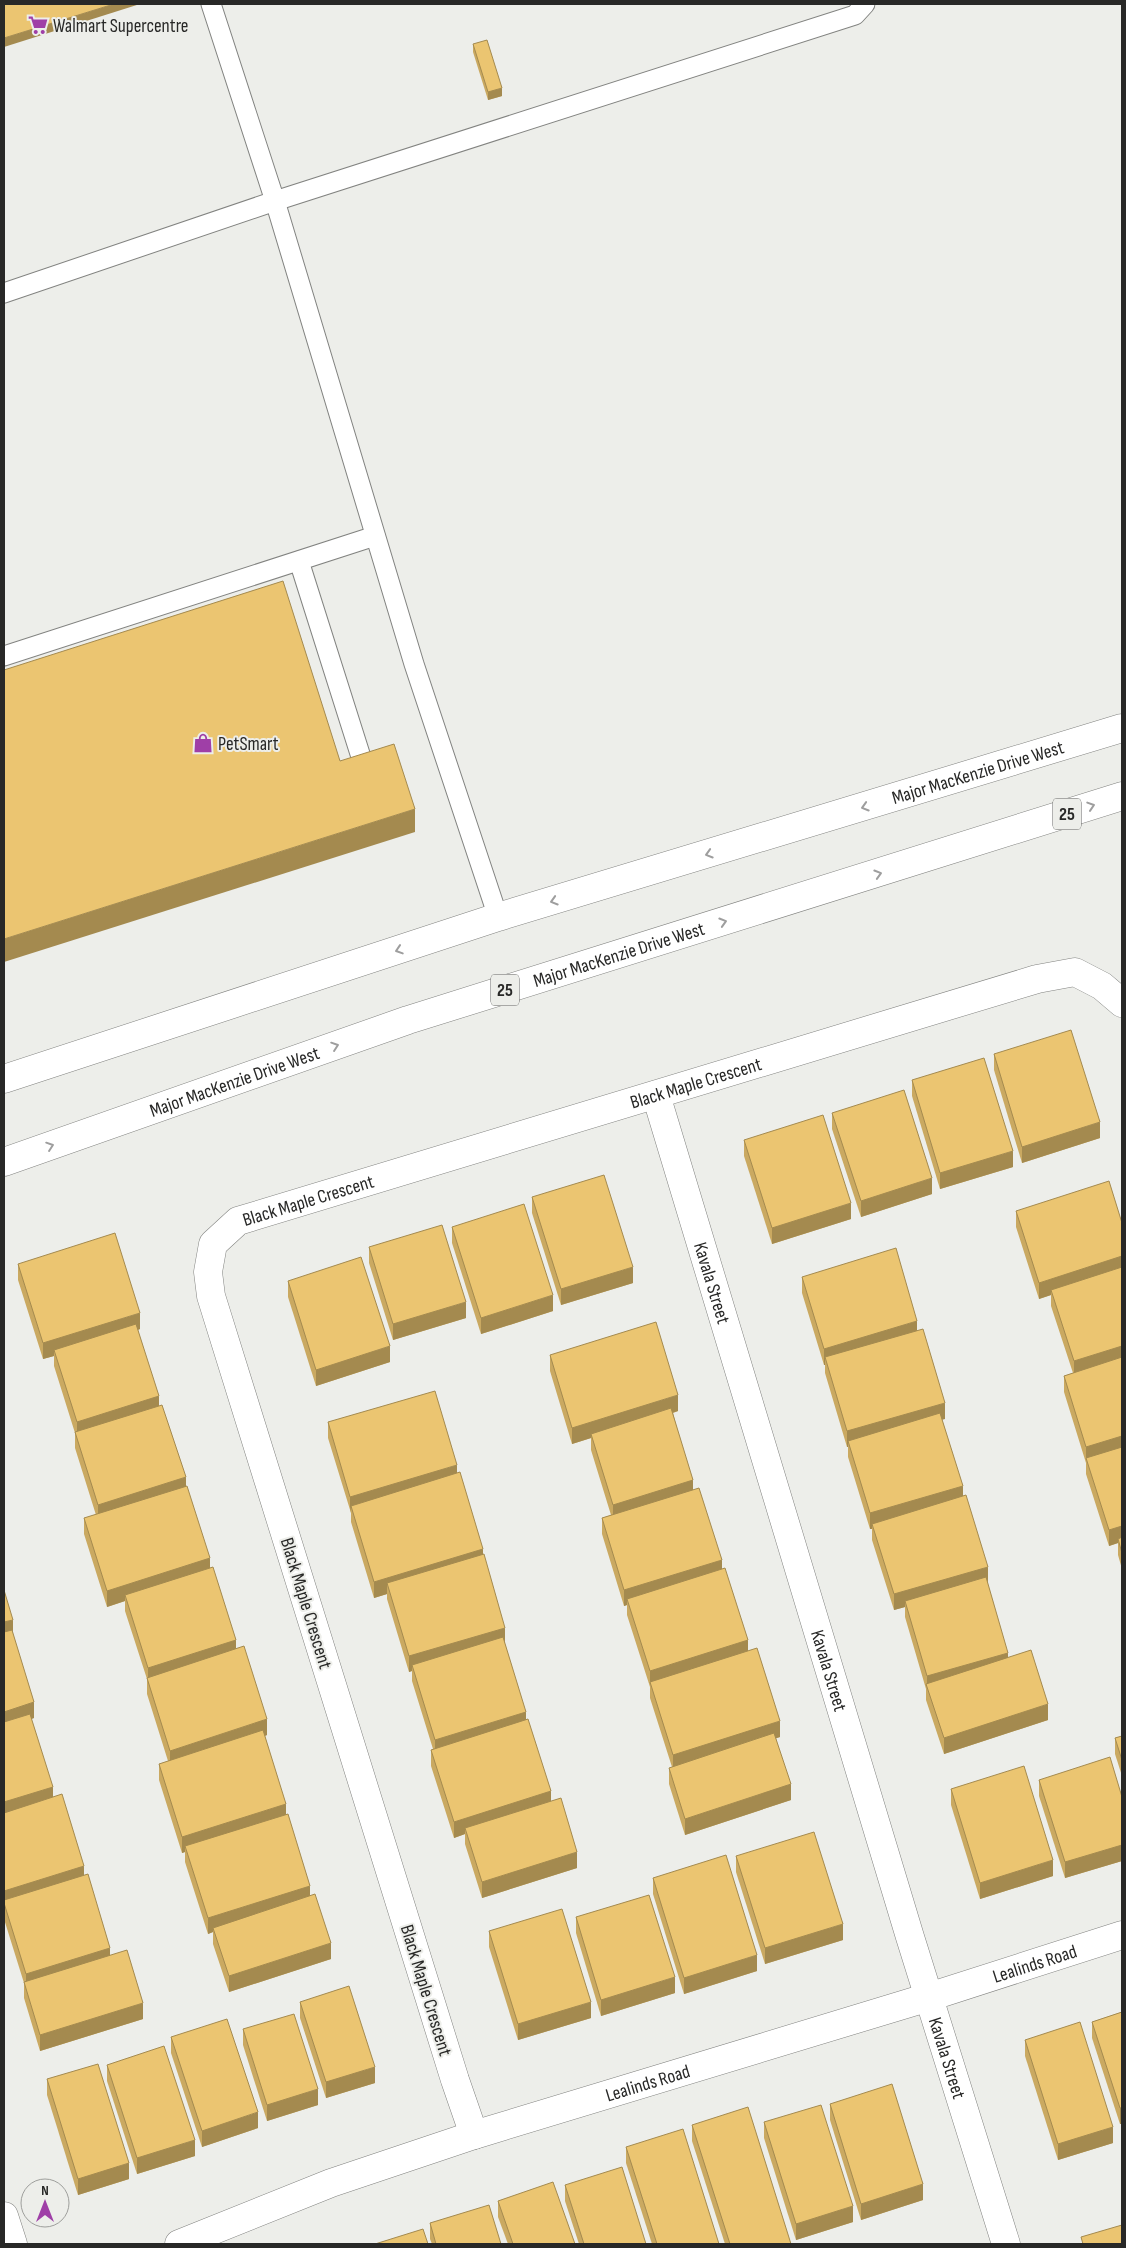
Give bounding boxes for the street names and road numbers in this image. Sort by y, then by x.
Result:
street label: Major MacKenzie Drive West [889,736,1067,810]
road number: 25 [1053,799,1081,830]
street label: Major MacKenzie Drive West [531,918,708,993]
road number: 25 [491,974,519,1006]
street label: Major MacKenzie Drive West [147,1042,323,1123]
street label: Black Maple Crescent [628,1053,765,1115]
street label: Black Maple Crescent [240,1170,377,1232]
street label: Kavala Street [688,1239,734,1327]
street label: Black Maple Crescent [275,1535,336,1672]
street label: Kavala Street [805,1627,851,1715]
street label: Black Maple Crescent [395,1922,456,2059]
street label: Lealinds Road [990,1940,1080,1989]
street label: Kavala Street [923,2015,970,2102]
street label: Lealinds Road [603,2060,693,2107]

